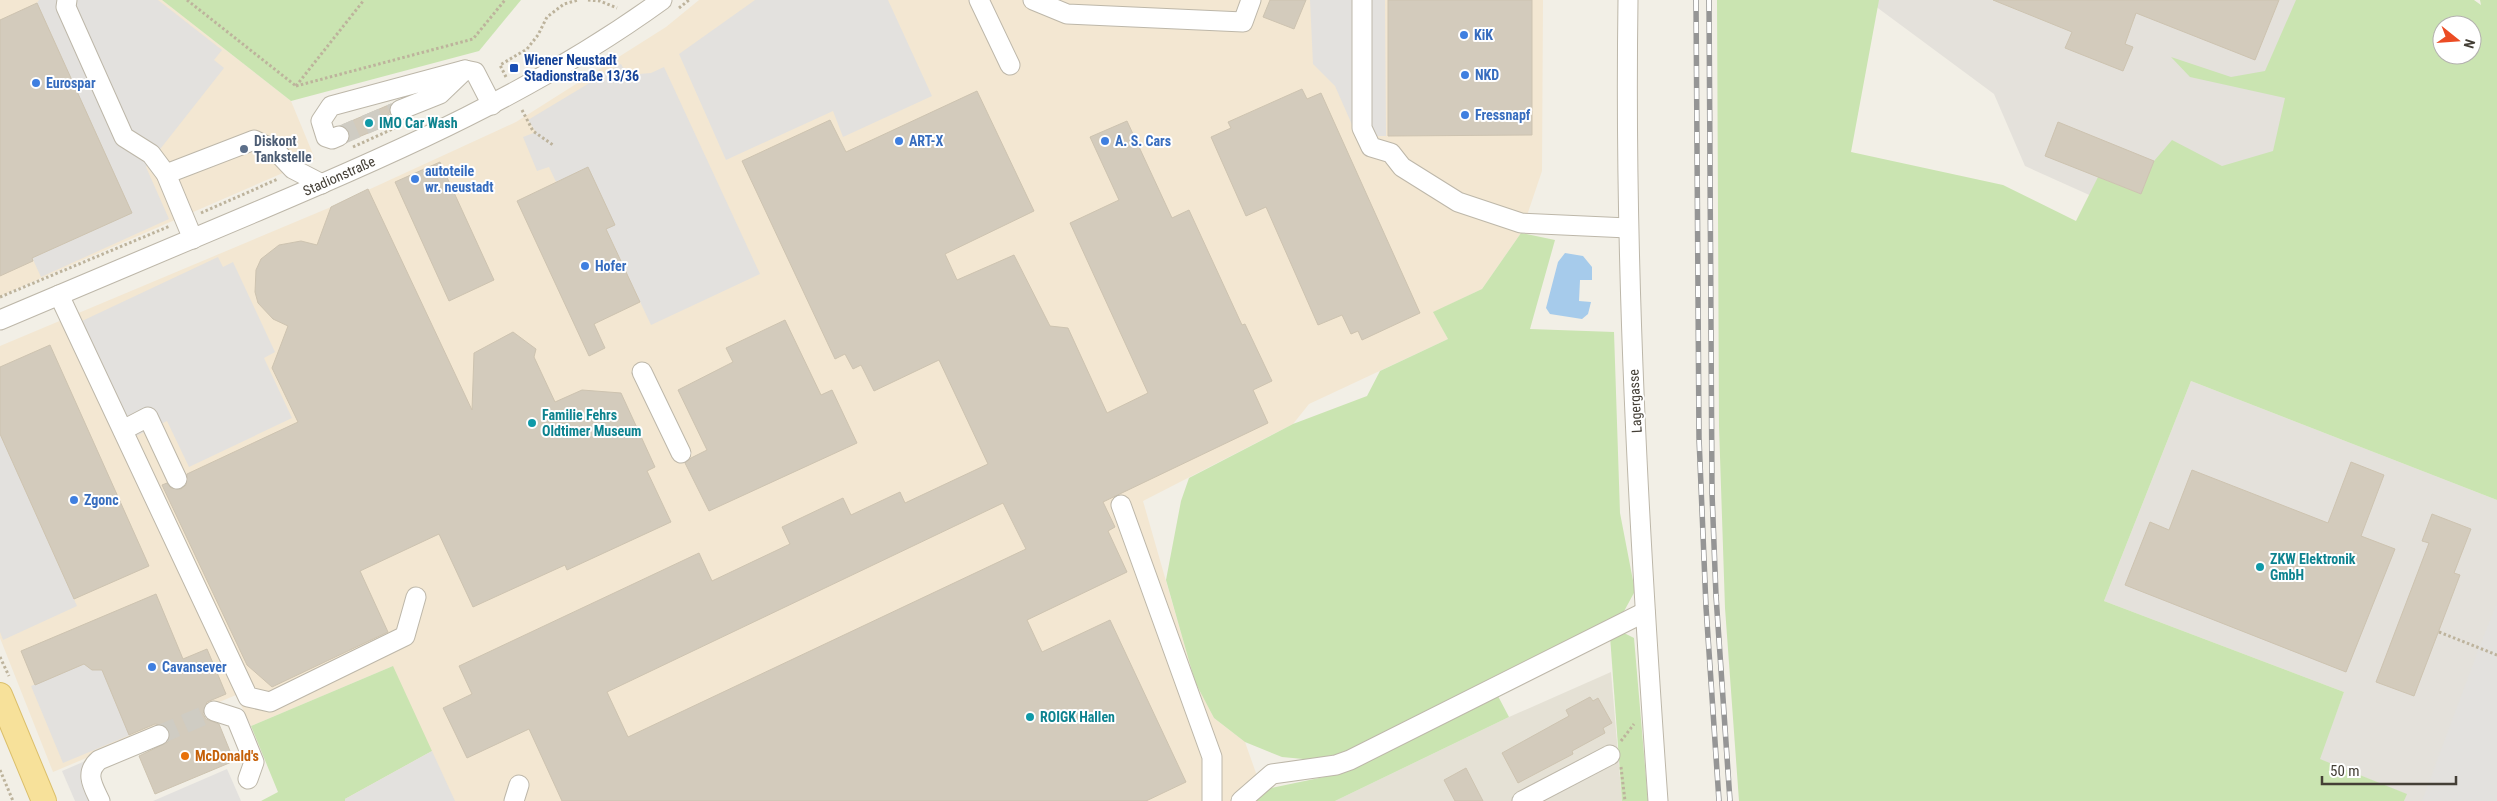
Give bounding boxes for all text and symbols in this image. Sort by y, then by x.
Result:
north arrow [2432,15,2482,65]
place label: KiK [1474,27,1493,43]
marker: KiK [1458,29,1470,41]
text: N [2461,37,2478,50]
place label: Wiener Neustadt Stadionstraße 13/36 [524,52,639,84]
marker: Wiener Neustadt Stadionstraße 13/36 [508,62,520,74]
place label: NKD [1475,67,1499,83]
marker: NKD [1459,69,1471,81]
place label: Eurospar [46,75,96,91]
marker: Eurospar [30,77,42,89]
place label: Fressnapf [1475,107,1531,123]
marker: Fressnapf [1459,109,1471,121]
place label: IMO Car Wash [379,115,458,131]
marker: IMO Car Wash [363,117,375,129]
place label: Diskont Tankstelle [254,133,312,165]
place label: ART-X [909,133,944,149]
place label: A. S. Cars [1115,133,1171,149]
marker: ART-X [893,135,905,147]
marker: A. S. Cars [1099,135,1111,147]
marker: Diskont Tankstelle [238,143,250,155]
street label: Stadionstraße [300,153,378,199]
place label: autoteile wr. neustadt [425,163,494,195]
marker: autoteile wr. neustadt [409,173,421,185]
place label: Hofer [595,258,627,274]
marker: Hofer [579,260,591,272]
street label: Lagergasse [1625,368,1645,433]
place label: Familie Fehrs Oldtimer Museum [542,407,642,439]
marker: Familie Fehrs Oldtimer Museum [526,417,538,429]
place label: Zgonc [84,492,119,508]
marker: Zgonc [68,494,80,506]
place label: ZKW Elektronik GmbH [2270,551,2356,583]
marker: ZKW Elektronik GmbH [2254,561,2266,573]
place label: Cavansever [162,659,227,675]
marker: Cavansever [146,661,158,673]
place label: ROIGK Hallen [1040,709,1115,725]
marker: ROIGK Hallen [1024,711,1036,723]
place label: McDonald's [195,748,259,764]
marker: McDonald's [179,750,191,762]
scale bar [2322,754,2456,786]
text: 50 m [2330,762,2360,780]

